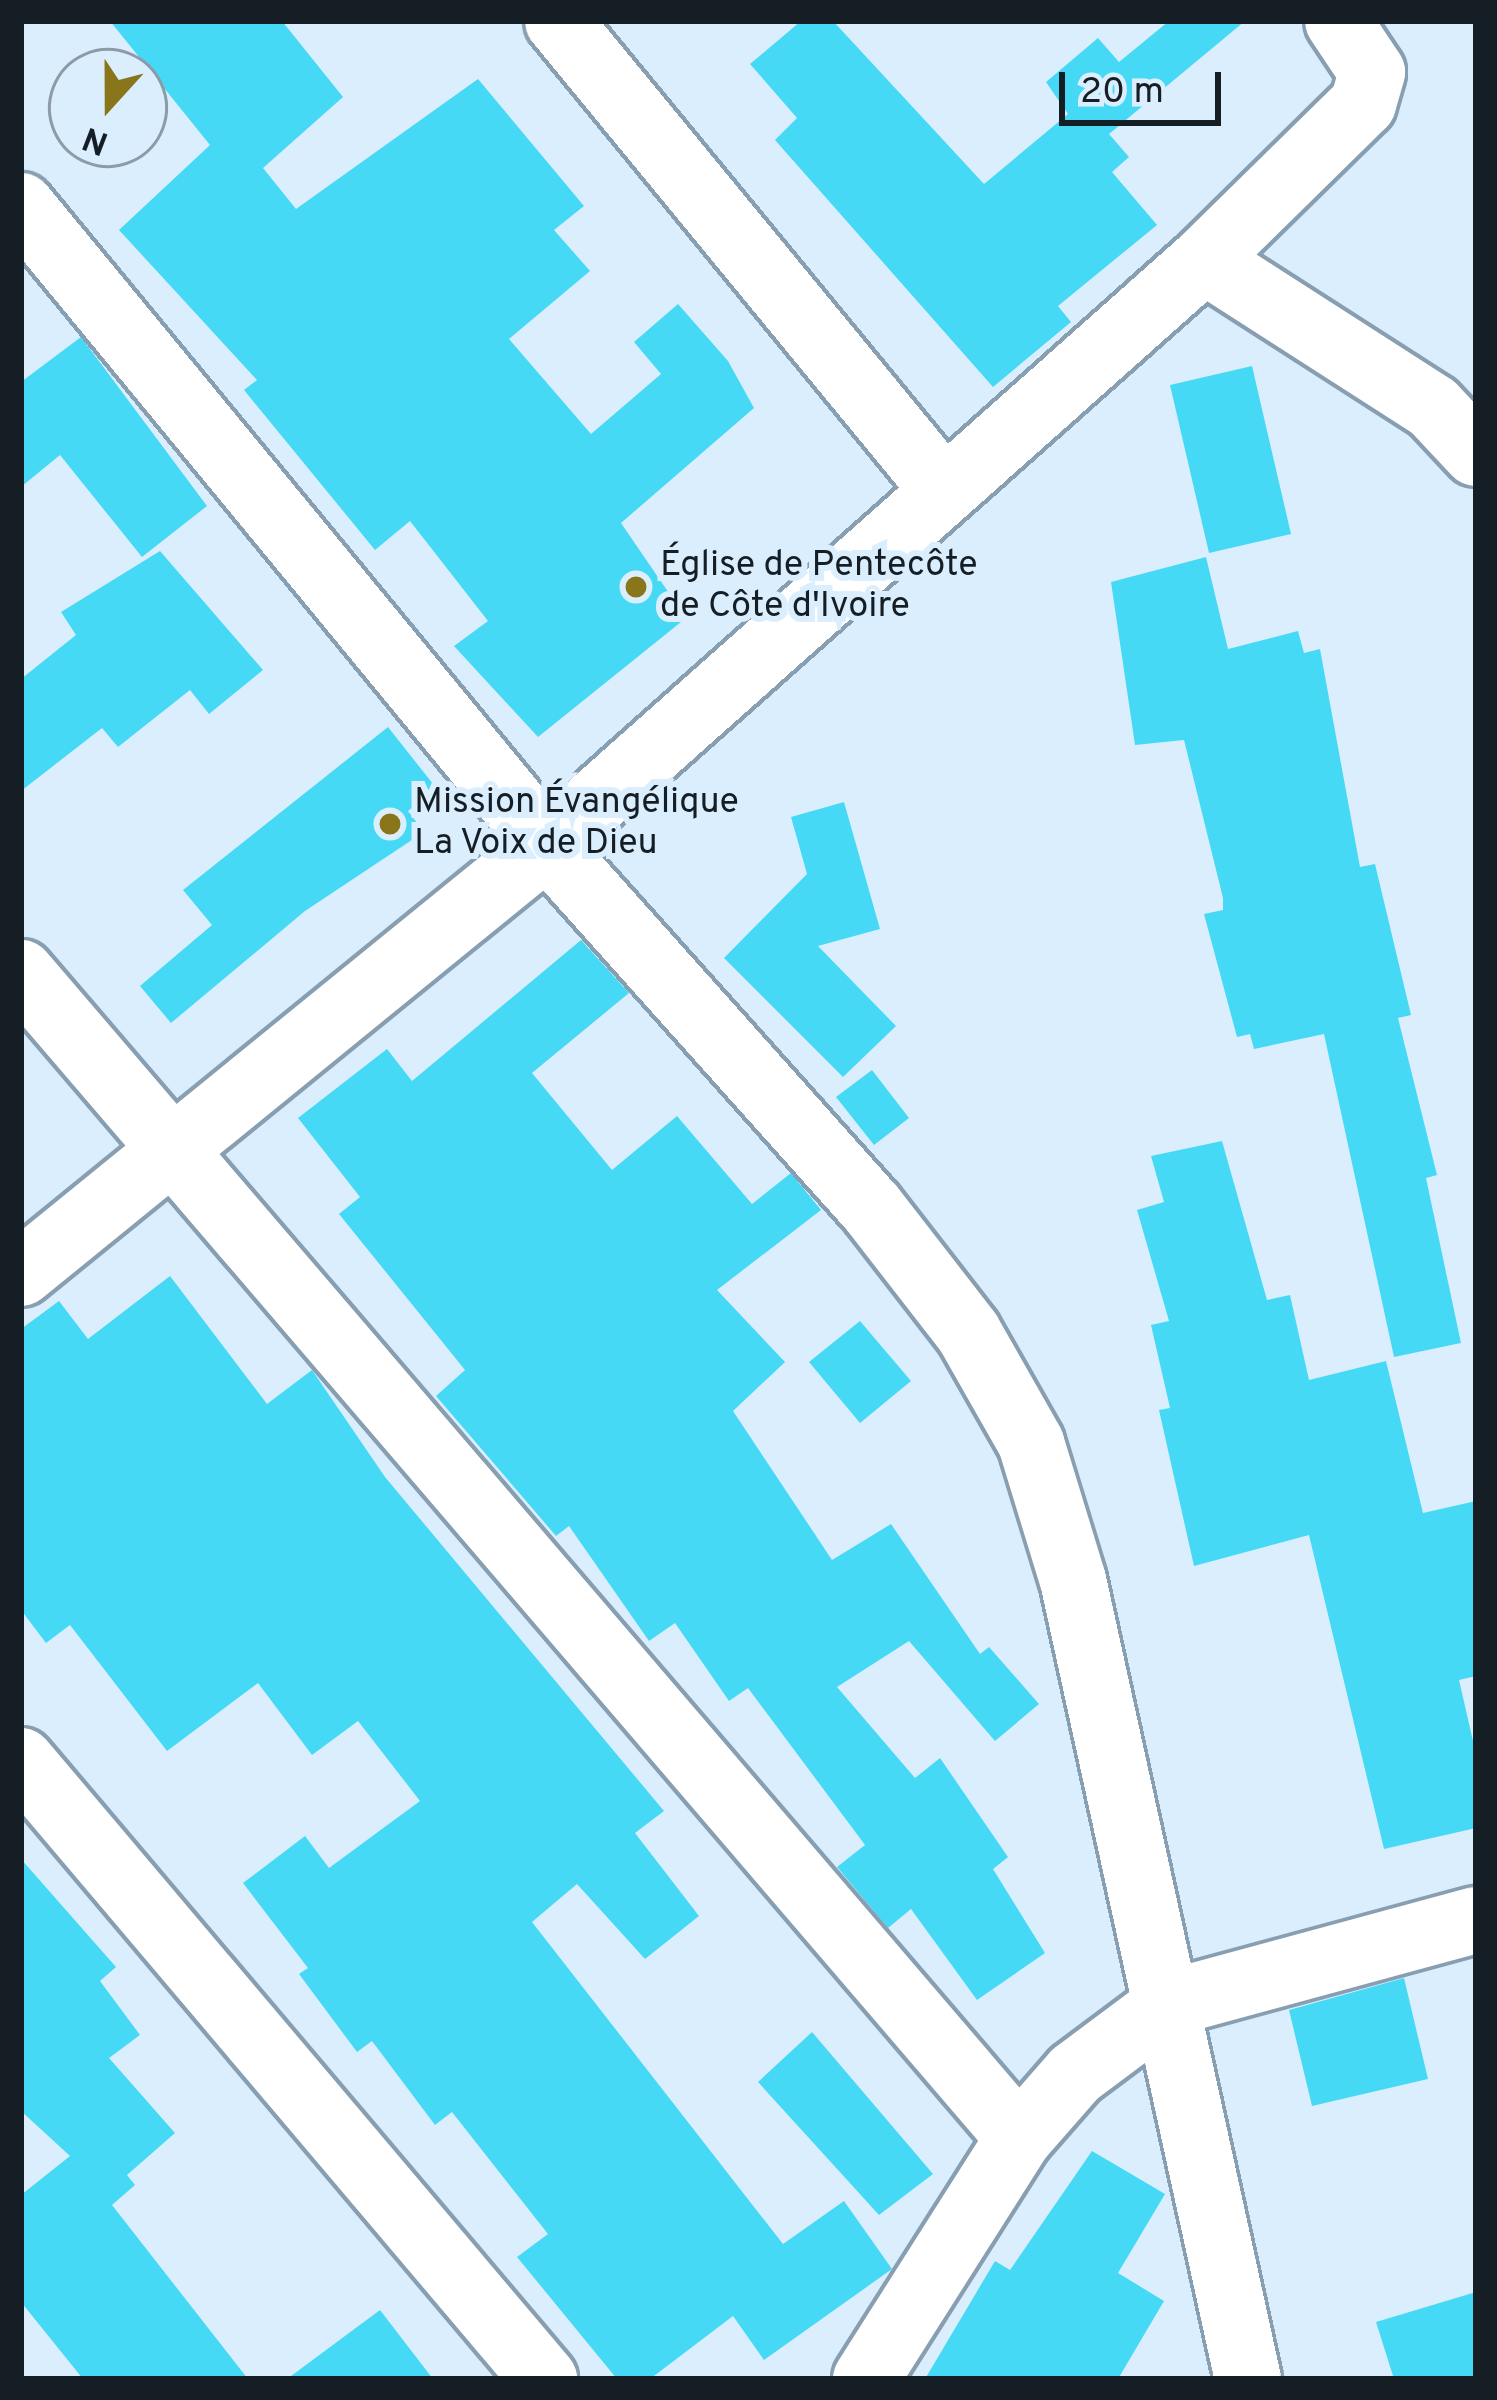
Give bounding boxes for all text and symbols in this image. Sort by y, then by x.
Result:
north arrow [48,48,168,168]
scale bar [1065,48,1227,122]
text: 20 m [1080,70,1164,116]
text: N [78,115,115,163]
place label: Église de Pentecôte de Côte d'Ivoire [660,544,978,629]
marker: Église de Pentecôte de Côte d'Ivoire [623,574,649,600]
place label: Mission Évangélique La Voix de Dieu [414,781,739,866]
marker: Mission Évangélique La Voix de Dieu [377,811,403,837]

